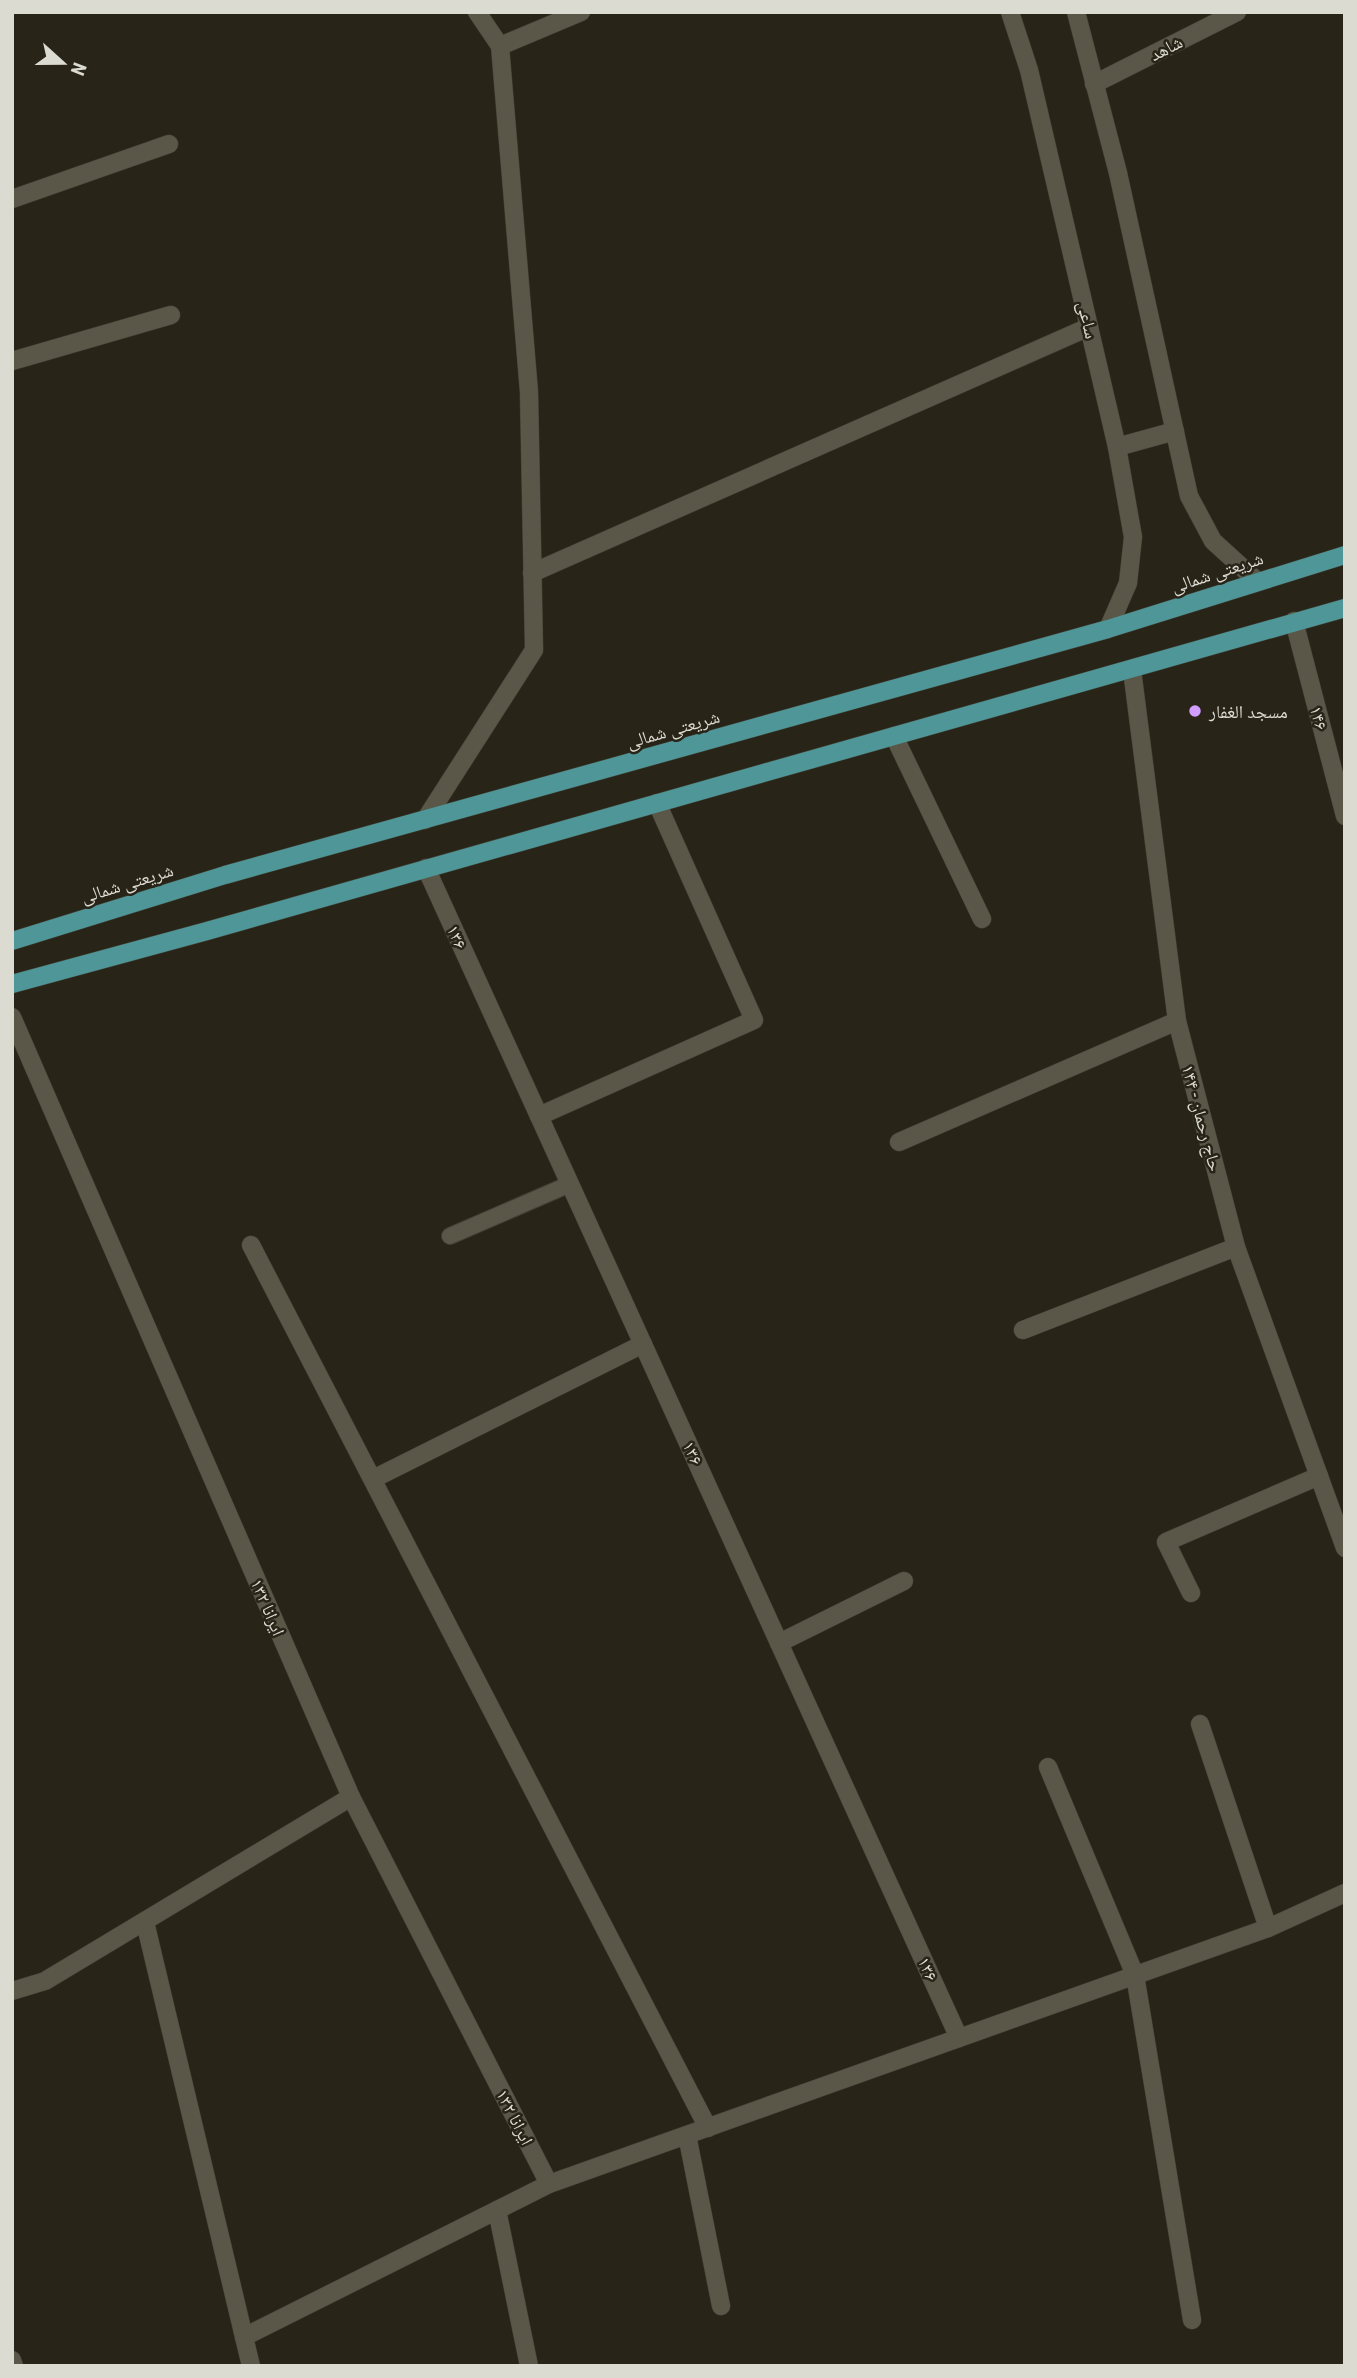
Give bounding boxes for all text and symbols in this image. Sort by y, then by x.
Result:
north arrow [28,28,98,98]
street label: شاهد [1146,31,1186,65]
text: N [66,59,91,78]
street label: ساعی [1073,299,1102,341]
street label: شریعتی شمالی [1168,547,1266,598]
place label: مسجد الغفار [1208,701,1288,722]
marker: مسجد الغفار [1187,703,1203,719]
street label: ۱۴۶ [1306,704,1332,732]
street label: شریعتی شمالی [624,706,722,753]
street label: شریعتی شمالی [78,859,176,908]
street label: ۱۳۶ [442,922,472,952]
street label: حاج رحمان - ۱۴۴ [1176,1062,1226,1174]
street label: ۱۳۶ [678,1438,708,1468]
street label: ایرانا ۱۳۲ [246,1575,289,1639]
street label: ۱۳۶ [913,1954,943,1984]
street label: ایرانا ۱۳۲ [492,2086,538,2149]

